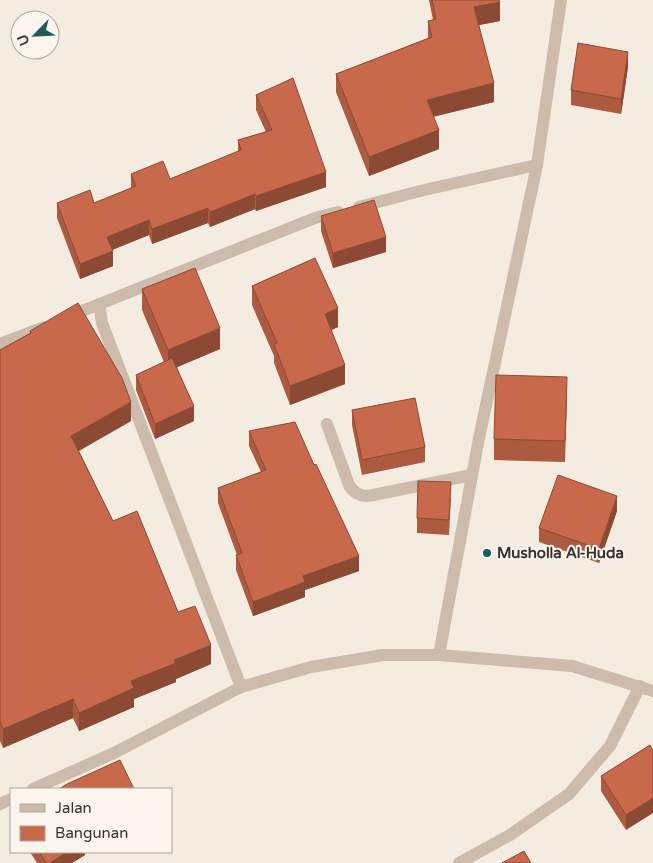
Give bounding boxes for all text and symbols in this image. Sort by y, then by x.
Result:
north arrow [10,10,60,60]
text: U [14,32,34,48]
place label: Musholla Al-Huda [497,544,624,562]
marker: Musholla Al-Huda [481,547,493,559]
legend [10,788,172,853]
text: Jalan [55,799,92,817]
text: Bangunan [55,824,128,842]

